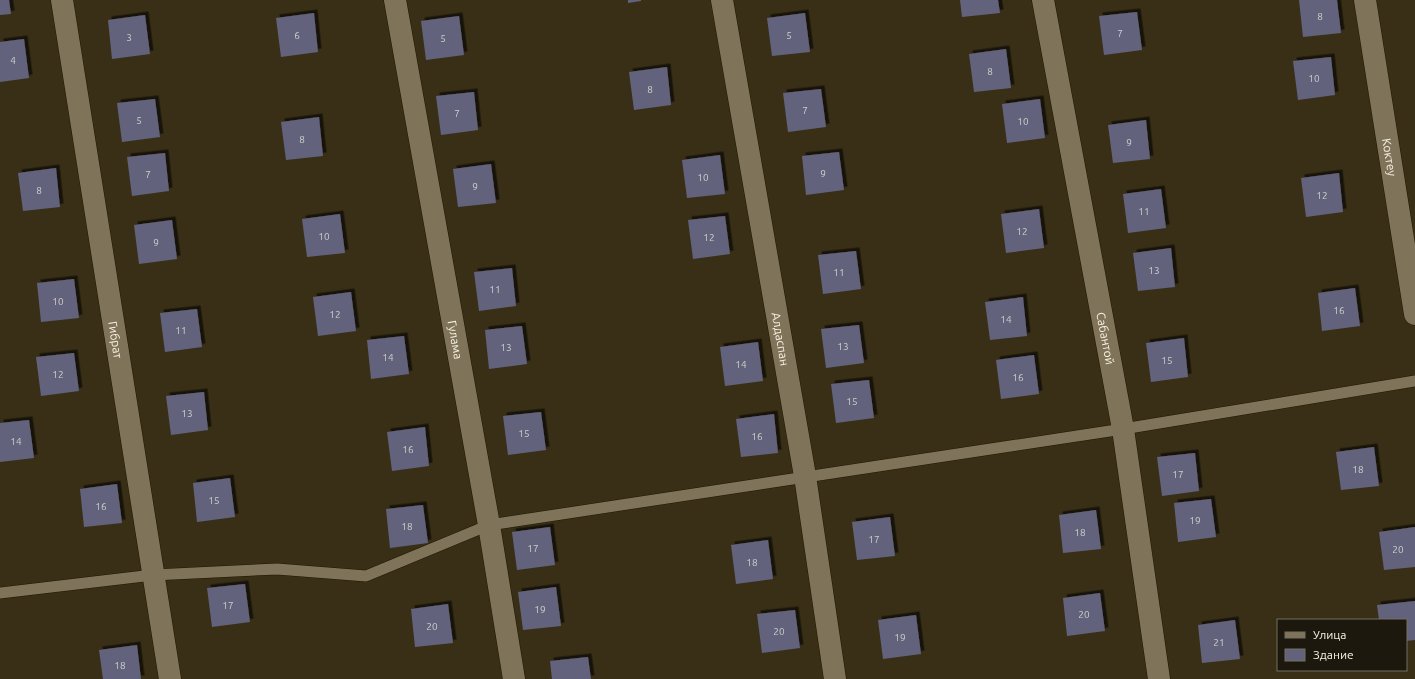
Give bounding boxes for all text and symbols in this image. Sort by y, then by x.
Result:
house number: 8 [1317,11,1323,22]
house number: 7 [1117,28,1123,39]
house number: 6 [294,30,300,41]
house number: 5 [786,30,792,41]
house number: 3 [126,32,132,43]
house number: 5 [440,33,446,44]
house number: 4 [10,55,16,66]
house number: 8 [987,66,993,77]
house number: 10 [1308,73,1320,84]
house number: 8 [647,84,653,95]
house number: 7 [802,105,808,116]
house number: 7 [454,108,460,119]
house number: 5 [136,115,142,126]
house number: 10 [1017,116,1029,127]
house number: 8 [299,134,305,145]
house number: 9 [1126,137,1132,148]
street label: Коктеу [1381,137,1399,177]
house number: 9 [820,168,826,179]
house number: 7 [145,169,151,180]
house number: 10 [697,172,709,183]
house number: 9 [472,181,478,192]
house number: 8 [36,185,42,196]
house number: 12 [1316,190,1328,201]
house number: 11 [1138,206,1150,217]
house number: 12 [1016,226,1028,237]
house number: 10 [318,231,330,242]
house number: 12 [703,232,715,243]
house number: 9 [153,237,159,248]
house number: 13 [1148,265,1160,276]
house number: 11 [833,267,845,278]
house number: 11 [489,284,501,295]
house number: 10 [52,296,64,307]
house number: 16 [1333,305,1345,316]
house number: 12 [329,309,341,320]
street label: Алдаспан [770,311,792,367]
street label: Сабантой [1095,311,1117,366]
house number: 14 [1000,314,1012,325]
street label: Гулама [446,319,466,360]
street label: Гибрат [107,320,126,360]
house number: 11 [175,325,187,336]
house number: 13 [837,341,849,352]
house number: 13 [500,342,512,353]
house number: 14 [382,352,394,363]
house number: 15 [1161,355,1173,366]
house number: 14 [735,359,747,370]
house number: 12 [52,369,64,380]
house number: 16 [1012,372,1024,383]
house number: 15 [846,396,858,407]
house number: 13 [181,408,193,419]
house number: 15 [518,428,530,439]
house number: 16 [751,431,763,442]
house number: 14 [10,436,22,447]
house number: 16 [402,444,414,455]
house number: 18 [1352,464,1364,475]
house number: 17 [1172,469,1184,480]
house number: 15 [208,495,220,506]
house number: 16 [95,501,107,512]
house number: 19 [1189,515,1201,526]
house number: 18 [401,521,413,532]
house number: 18 [1074,527,1086,538]
house number: 17 [868,534,880,545]
house number: 17 [527,543,539,554]
house number: 20 [1392,544,1404,555]
house number: 18 [746,557,758,568]
house number: 17 [222,600,234,611]
house number: 19 [534,604,546,615]
house number: 20 [1078,609,1090,620]
legend [1277,619,1407,671]
house number: 20 [426,621,438,632]
house number: 20 [773,626,785,637]
text: Улица [1313,628,1346,641]
house number: 19 [894,632,906,643]
house number: 21 [1213,637,1225,648]
text: Здание [1313,648,1354,661]
house number: 18 [114,660,126,671]

